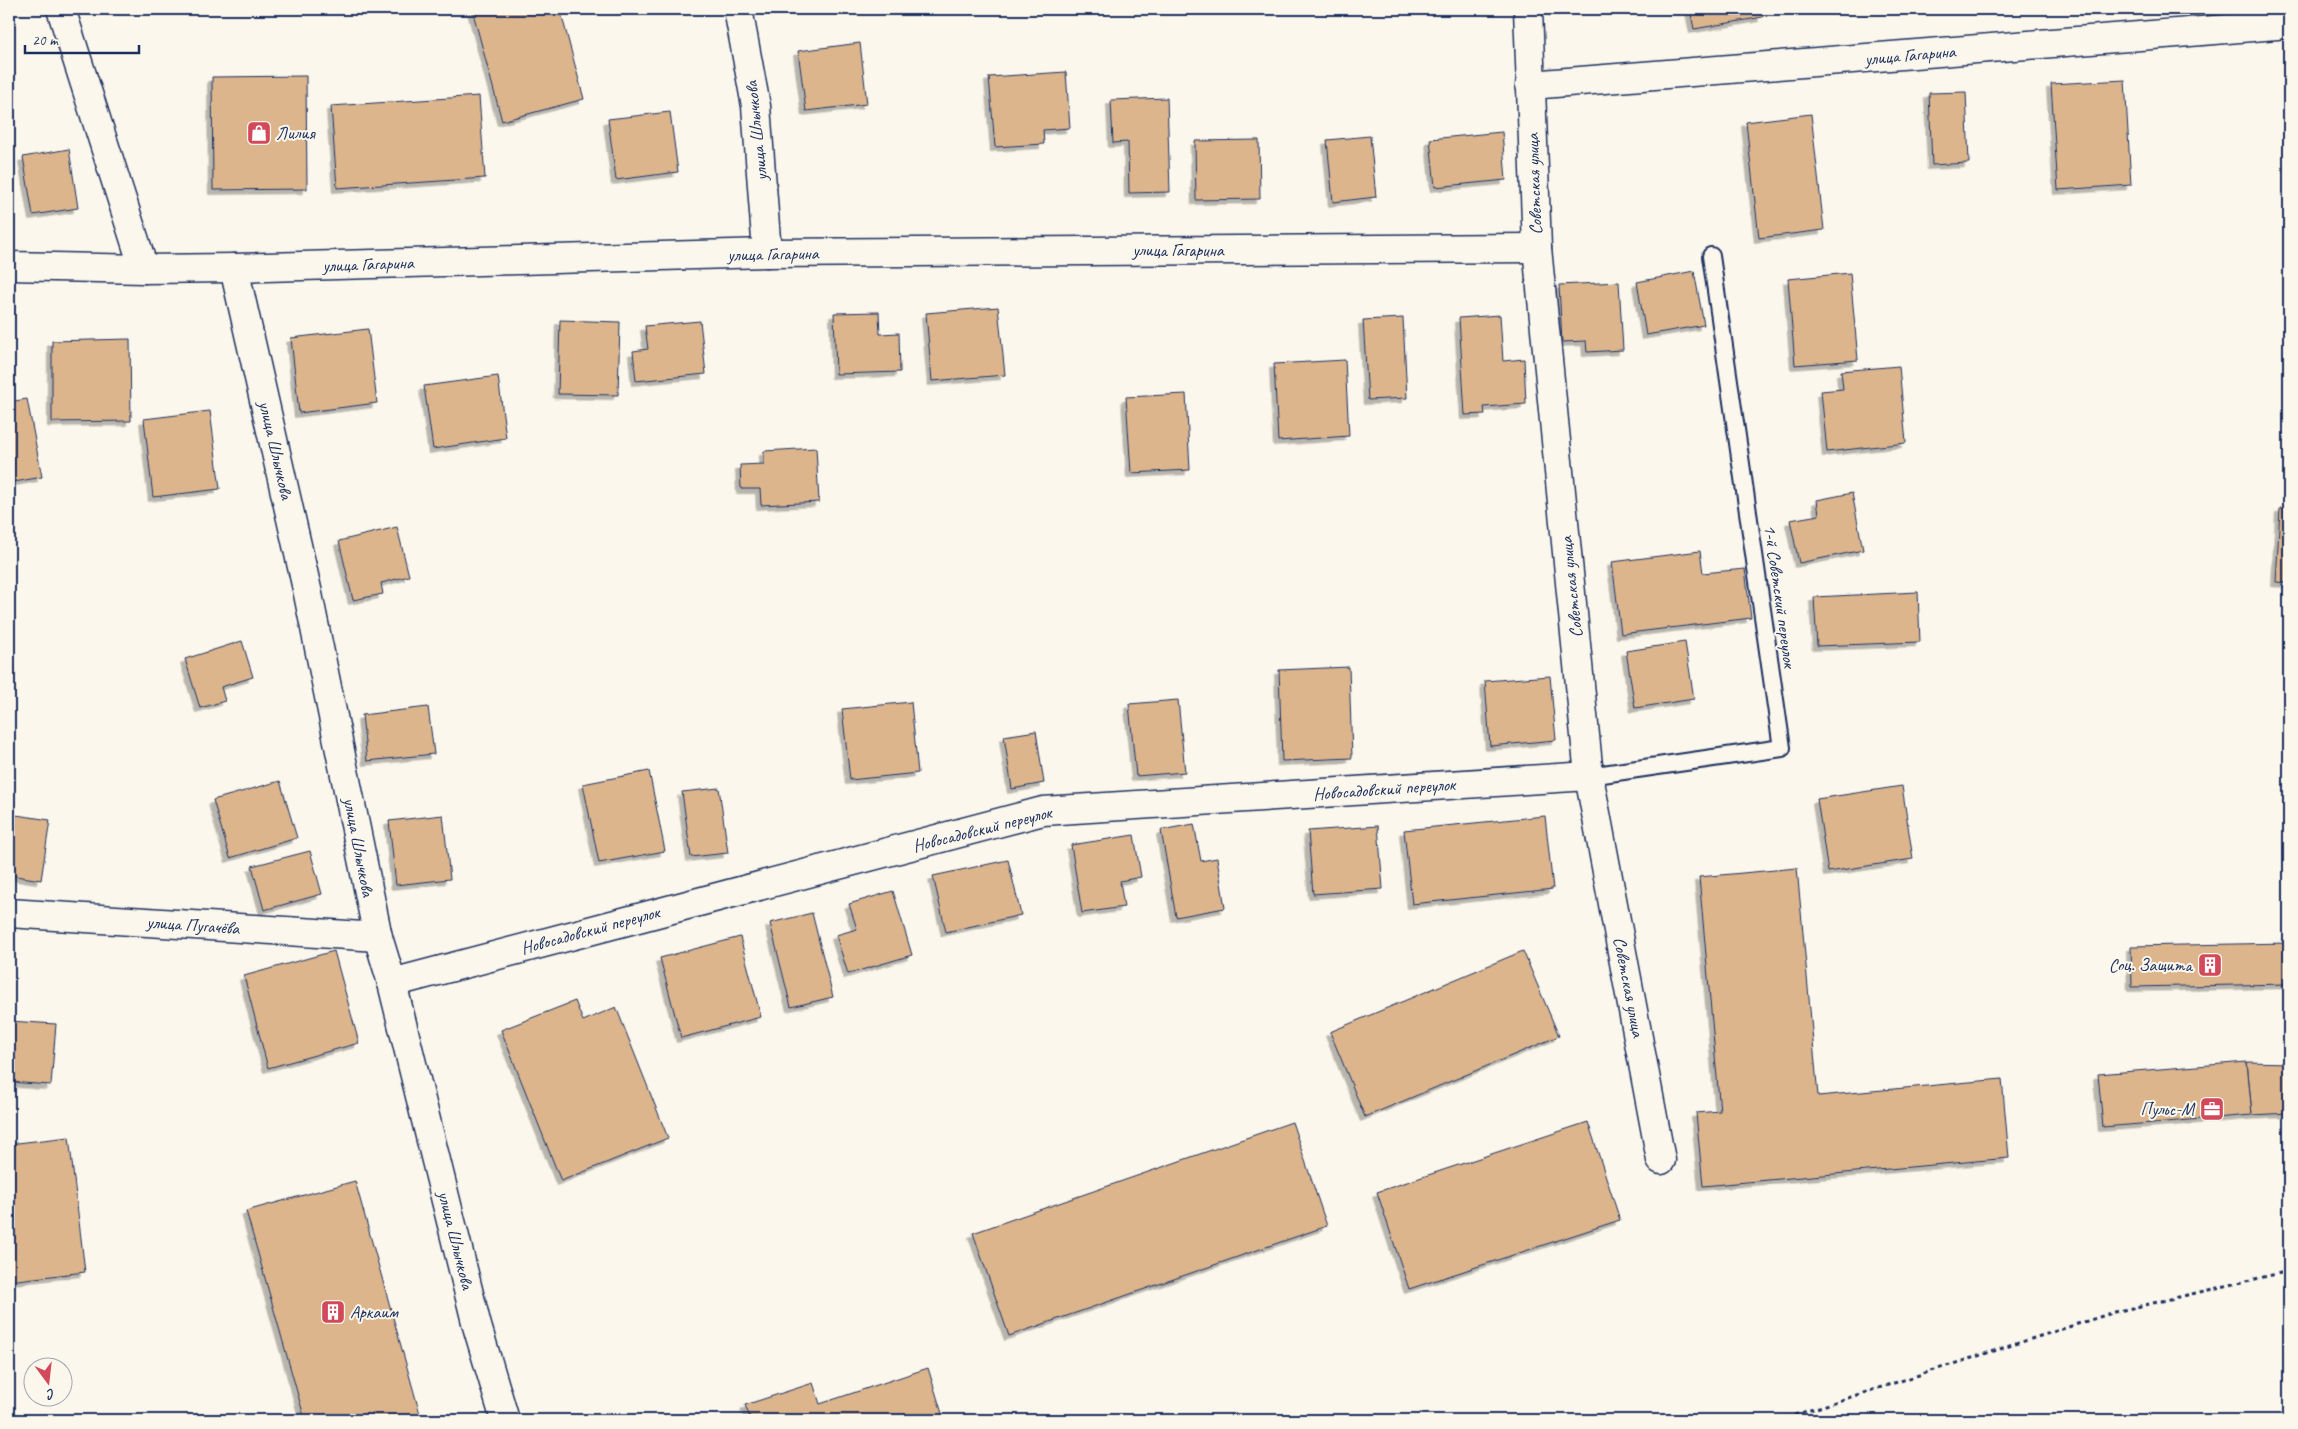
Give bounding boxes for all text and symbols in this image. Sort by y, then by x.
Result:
scale bar [25,22,139,54]
text: 20 m [32,31,59,50]
street label: улица Гагарина [1863,40,1957,70]
street label: улица Шлычкова [740,78,772,183]
shop icon: Лилия [246,120,272,146]
place label: Лилия [276,122,316,144]
street label: Советская улица [1521,132,1547,235]
street label: улица Гагарина [1131,239,1225,261]
street label: улица Гагарина [726,242,820,266]
street label: улица Гагарина [321,251,415,277]
street label: улица Шлычкова [254,398,298,503]
street label: 1-й Советский переулок [1759,523,1801,671]
street label: Советская улица [1555,534,1587,639]
street label: Новосадовский переулок [1312,773,1458,805]
street label: улица Шлычкова [338,795,380,900]
street label: Новосадовский переулок [910,801,1056,857]
street label: Новосадовский переулок [518,900,664,959]
street label: улица Пугачёва [145,911,241,939]
street label: Советская улица [1609,935,1650,1040]
building icon: Соц. Защита [2197,952,2223,978]
place label: Соц. Защита [2109,954,2194,976]
office icon: Пульс-М [2199,1096,2225,1122]
place label: Пульс-М [2140,1098,2196,1120]
street label: улица Шлычкова [433,1188,479,1293]
building icon: Аркаим [320,1299,346,1325]
place label: Аркаим [350,1301,399,1323]
north arrow [22,1356,72,1406]
text: С [44,1385,57,1404]

